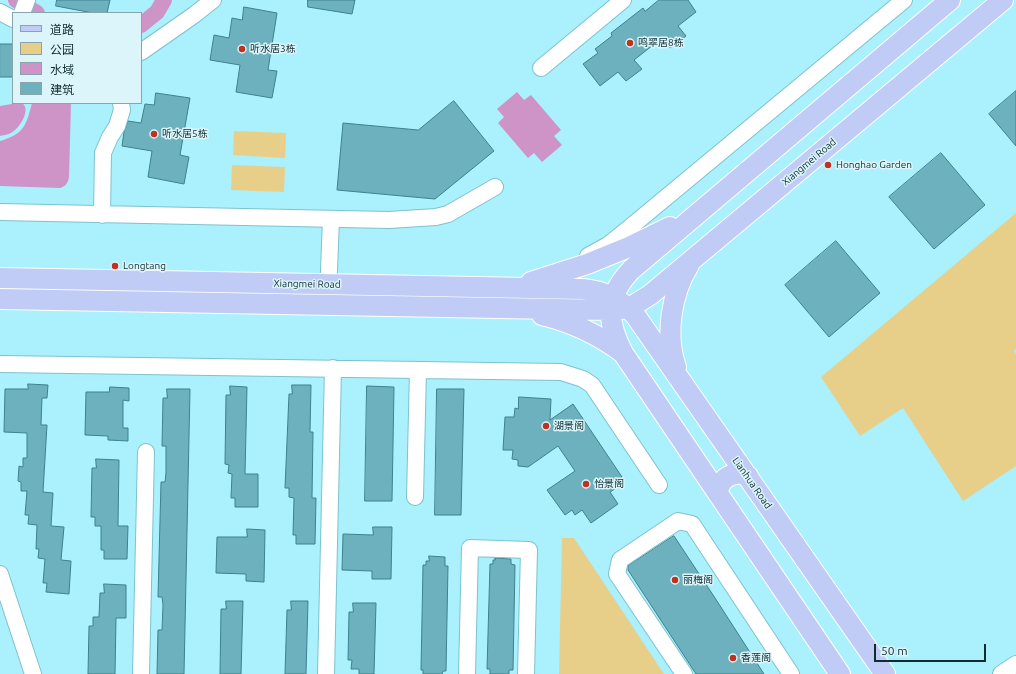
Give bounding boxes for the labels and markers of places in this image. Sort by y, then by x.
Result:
place label: 鸣翠居8栋 [638,37,684,49]
marker: 鸣翠居8栋 [625,38,635,48]
place label: 听水居3栋 [250,43,296,55]
marker: 听水居3栋 [237,44,247,54]
place label: 听水居5栋 [162,128,208,140]
marker: 听水居5栋 [149,129,159,139]
place label: Honghao Garden [836,159,912,171]
marker: Honghao Garden [823,160,833,170]
place label: Longtang [123,260,166,272]
marker: Longtang [110,261,120,271]
place label: 湖景阁 [554,420,584,432]
marker: 湖景阁 [541,421,551,431]
place label: 怡景阁 [594,478,624,490]
marker: 怡景阁 [581,479,591,489]
place label: 丽梅阁 [683,574,713,586]
marker: 丽梅阁 [670,575,680,585]
place label: 香莲阁 [741,652,771,664]
marker: 香莲阁 [728,653,738,663]

